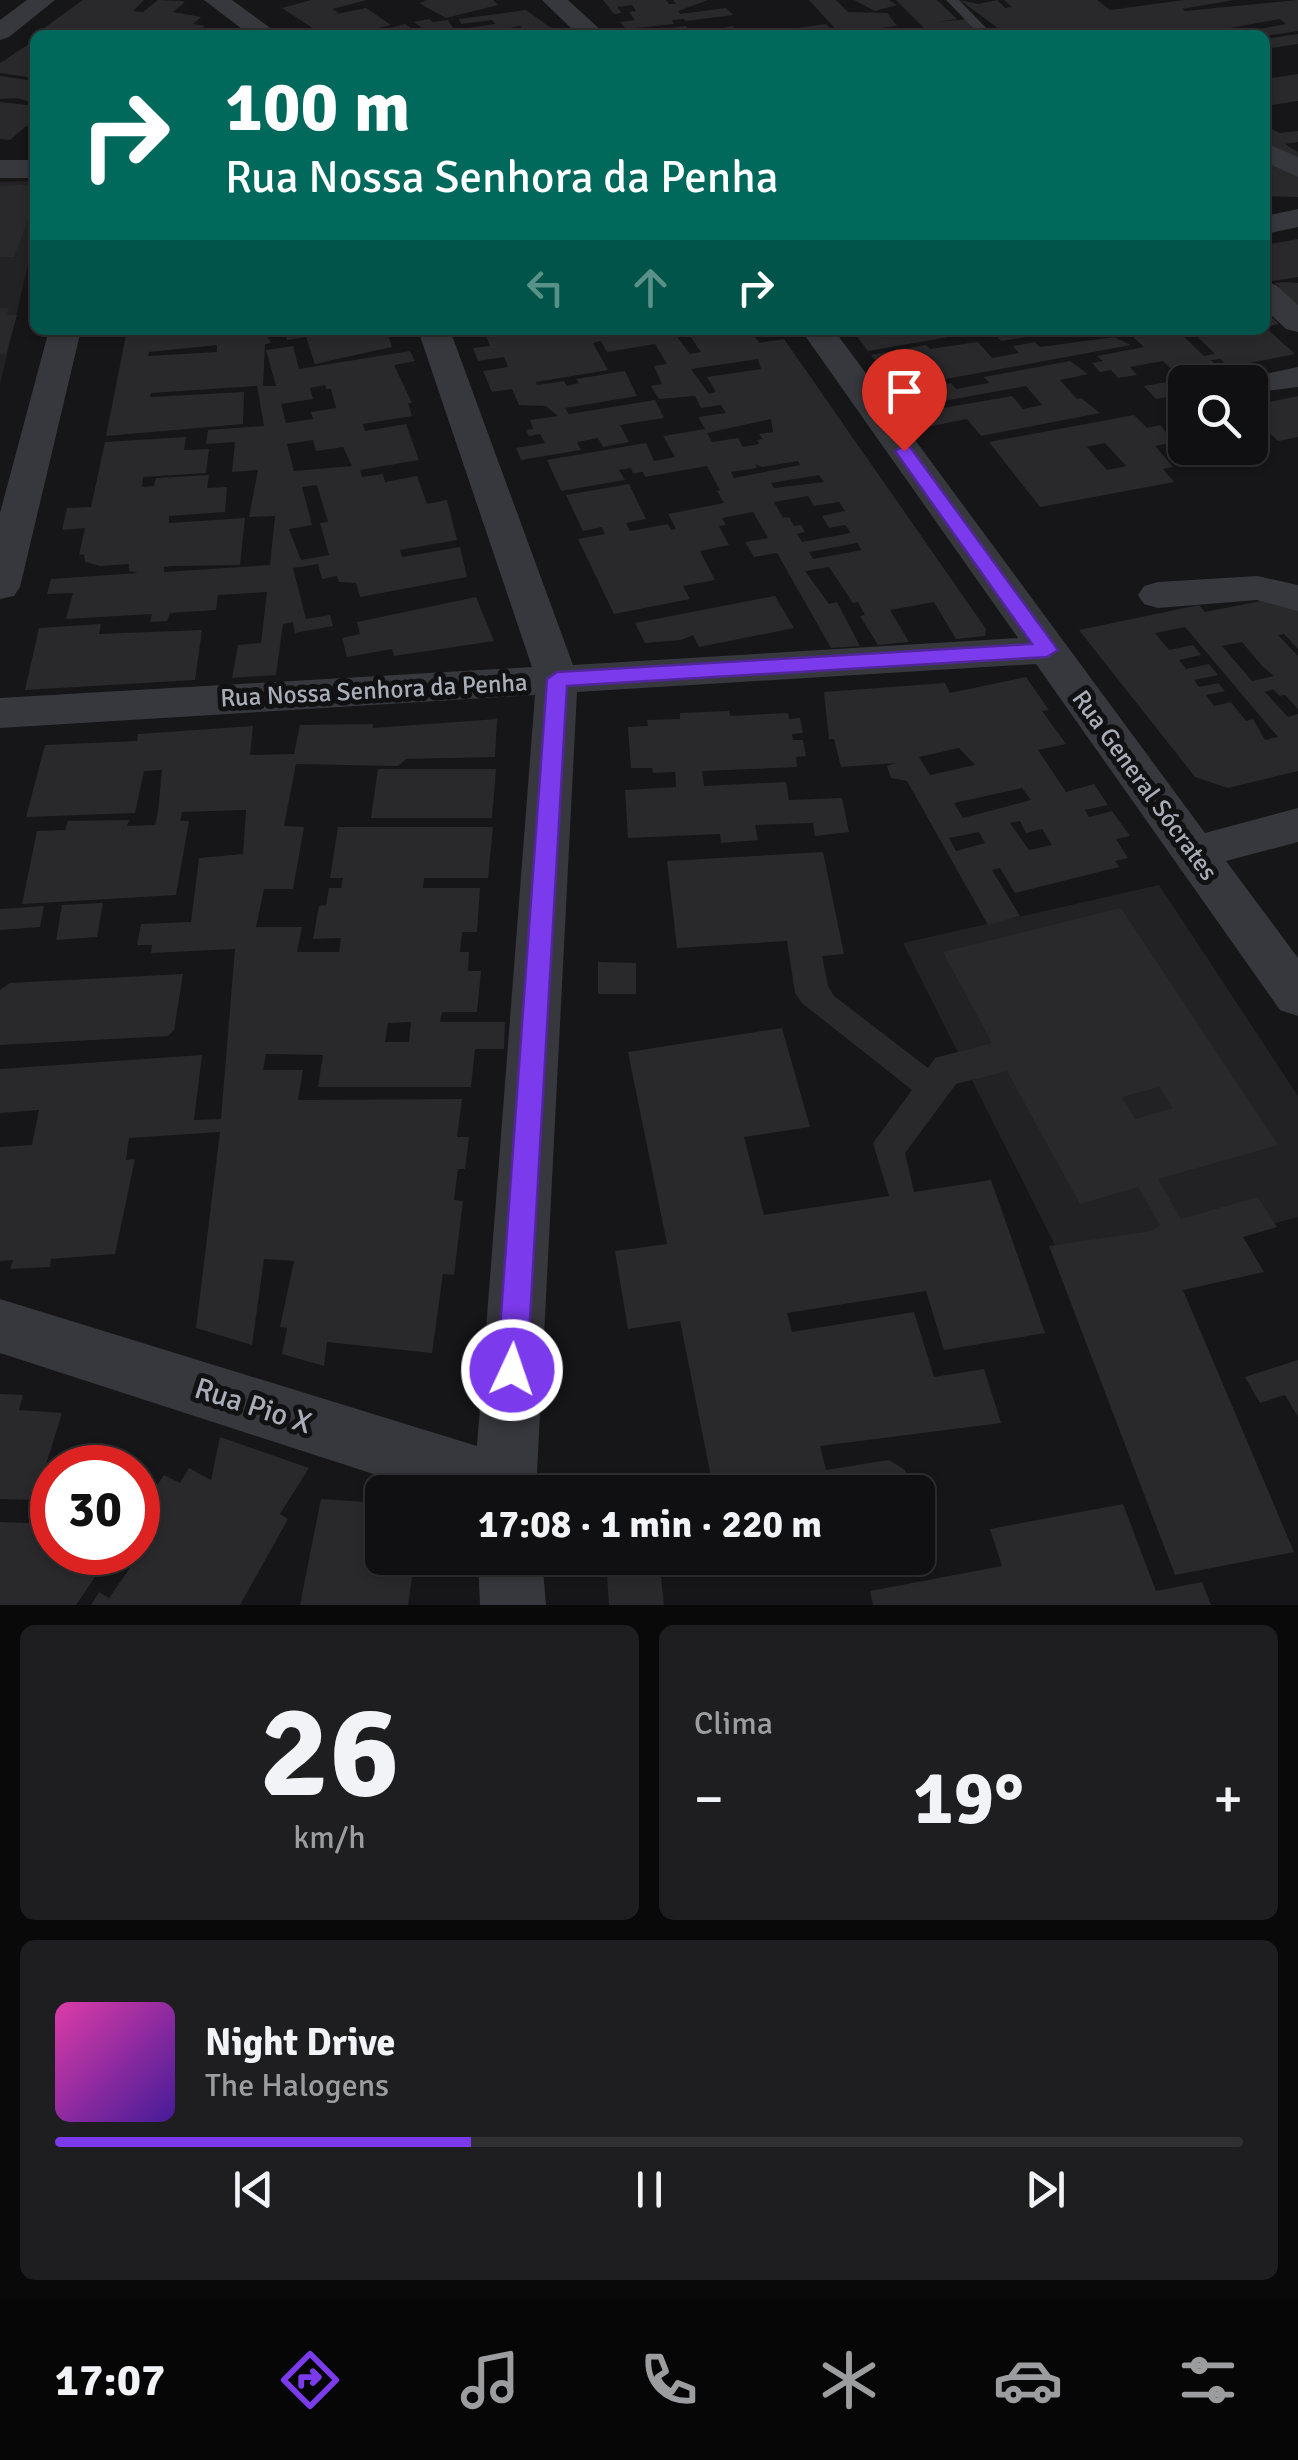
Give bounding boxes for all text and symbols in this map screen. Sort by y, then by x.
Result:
text: 100 m [225,64,410,150]
icon: right [60,70,190,200]
text: Rua Nossa Senhora da Penha [225,150,779,205]
icon: left [518,260,573,315]
icon: ahead [623,260,678,315]
icon: right [728,260,783,315]
pin [862,349,947,452]
icon: arrive [877,364,932,419]
map controls [1168,365,1268,465]
button: search [1168,365,1268,465]
street label: Rua Nossa Senhora da Penha [220,666,528,714]
street label: Rua General Sócrates [1066,684,1224,886]
position arrow [460,1318,564,1422]
street label: Rua Pio X [190,1370,316,1442]
speed limit sign: 30 [30,1445,160,1575]
text: 17:08 · 1 min · 220 m [478,1501,822,1548]
text: 26 [259,1673,400,1833]
text: Clima [694,1704,773,1743]
text: 19° [913,1752,1024,1845]
text: − [694,1765,724,1833]
text: + [1213,1765,1243,1833]
text: km/h [293,1818,366,1857]
text: Night Drive [205,2019,395,2066]
text: The Halogens [205,2066,389,2105]
icon: previous [226,2162,281,2217]
icon: pause [622,2162,677,2217]
icon: next [1018,2162,1073,2217]
icon: directions [275,2345,345,2415]
icon: music [455,2345,525,2415]
icon: phone [634,2345,704,2415]
icon: climate [814,2345,884,2415]
icon: car [993,2345,1063,2415]
icon: filters [1173,2345,1243,2415]
text: 17:07 [55,2353,165,2408]

